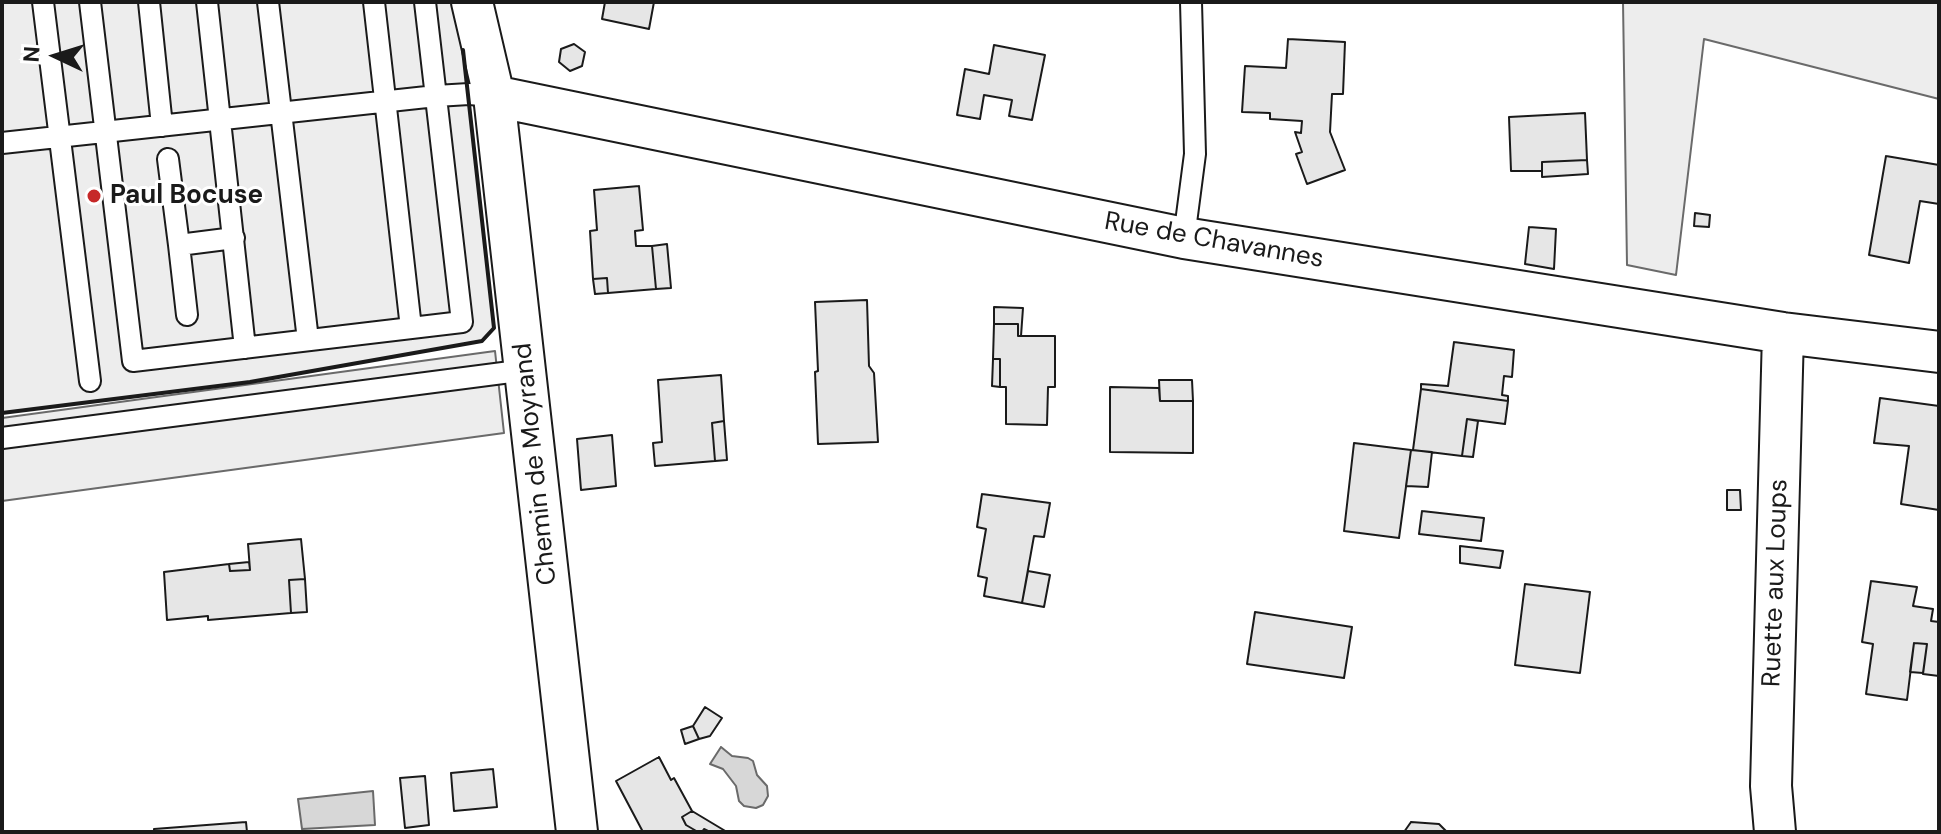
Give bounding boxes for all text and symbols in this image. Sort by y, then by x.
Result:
north arrow [16,16,96,96]
text: N [17,45,47,63]
place label: Paul Bocuse [110,180,263,212]
marker: Paul Bocuse [85,187,103,205]
street label: Rue de Chavannes [1102,206,1326,276]
street label: Chemin de Moyrand [508,341,564,587]
street label: Ruette aux Loups [1757,479,1795,687]

